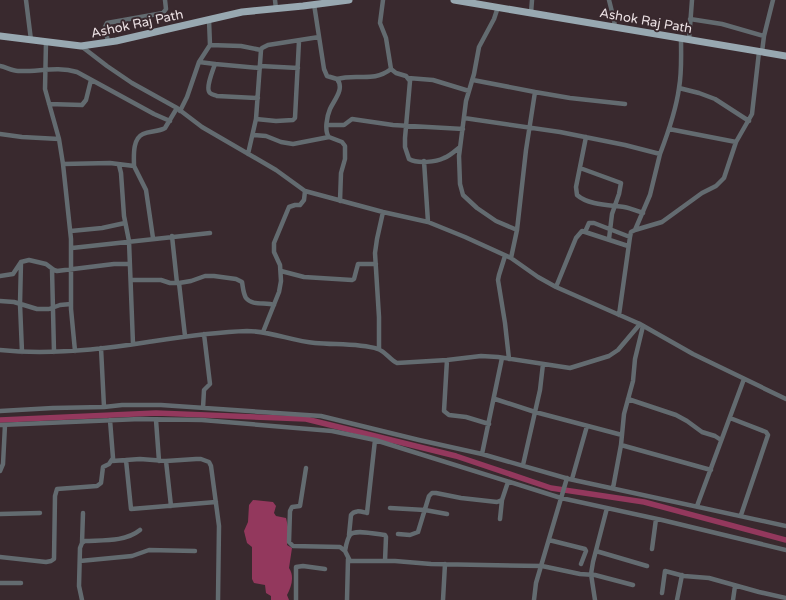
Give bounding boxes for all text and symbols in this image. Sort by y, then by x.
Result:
street label: Ashok Raj Path [598,5,693,37]
street label: Ashok Raj Path [90,6,185,42]

